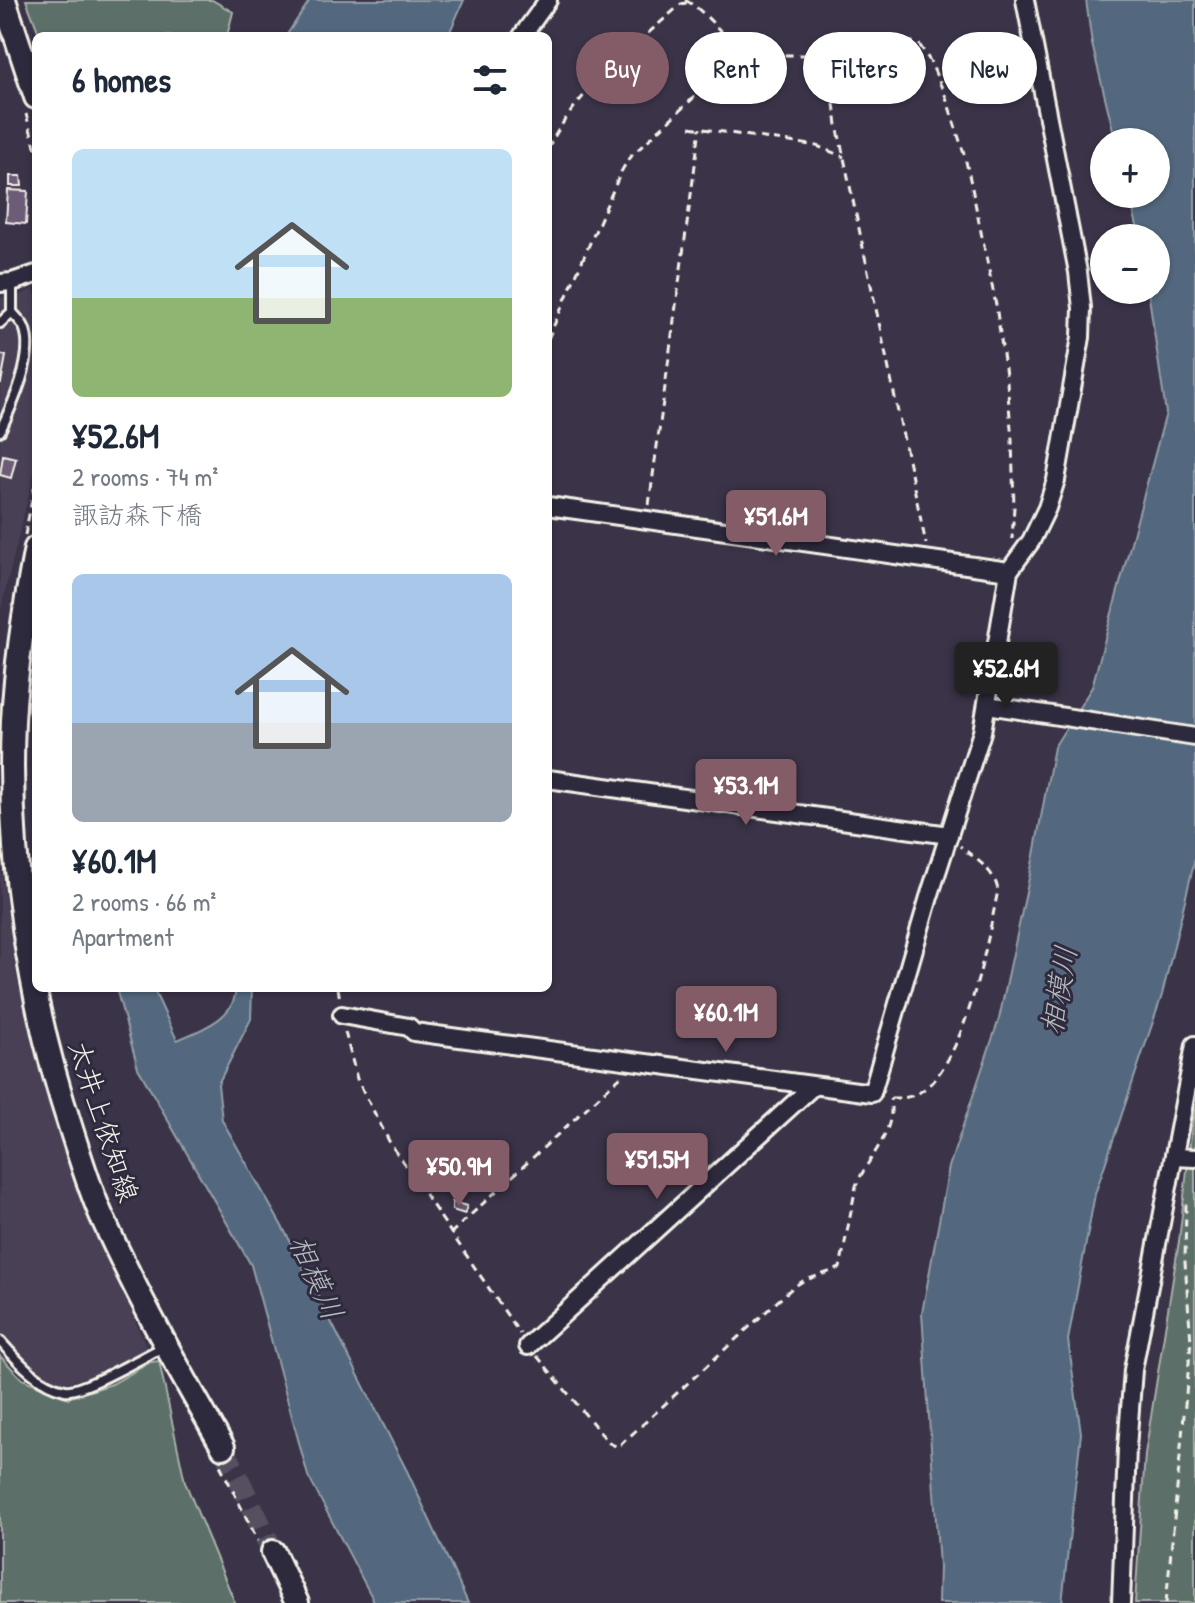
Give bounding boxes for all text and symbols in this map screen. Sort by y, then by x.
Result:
chip: Buy [576,32,669,104]
chip: Rent [685,32,787,104]
chip: Filters [803,32,926,104]
chip: New [942,32,1037,104]
text: 6 homes [72,57,171,103]
icon: filters [468,58,512,102]
map controls [1090,128,1170,304]
button: + [1090,128,1170,208]
icon: home [220,201,364,345]
button: − [1090,224,1170,304]
text: ¥52.6M [72,413,159,459]
text: 2 rooms · 74 m² [72,459,218,494]
pin: ¥51.6M [711,490,841,558]
text: 諏訪森下橋 [72,497,202,532]
text: ¥51.6M [744,498,808,533]
icon: home [220,626,364,770]
pin: ¥52.6M [941,642,1071,710]
text: ¥52.6M [973,650,1039,685]
pin: ¥53.1M [681,759,811,827]
text: ¥53.1M [713,767,779,802]
text: ¥60.1M [72,838,156,884]
text: 2 rooms · 66 m² [72,884,216,919]
text: Apartment [72,919,174,954]
water label: 相模川 [1030,942,1086,1038]
pin: ¥60.1M [661,986,791,1054]
text: ¥60.1M [694,994,758,1029]
street label: 太井上依知線 [60,1035,148,1207]
pin: ¥51.5M [592,1133,722,1201]
pin: ¥50.9M [394,1140,524,1208]
text: ¥51.5M [625,1141,689,1176]
text: ¥50.9M [426,1148,492,1183]
water label: 相模川 [280,1228,354,1326]

